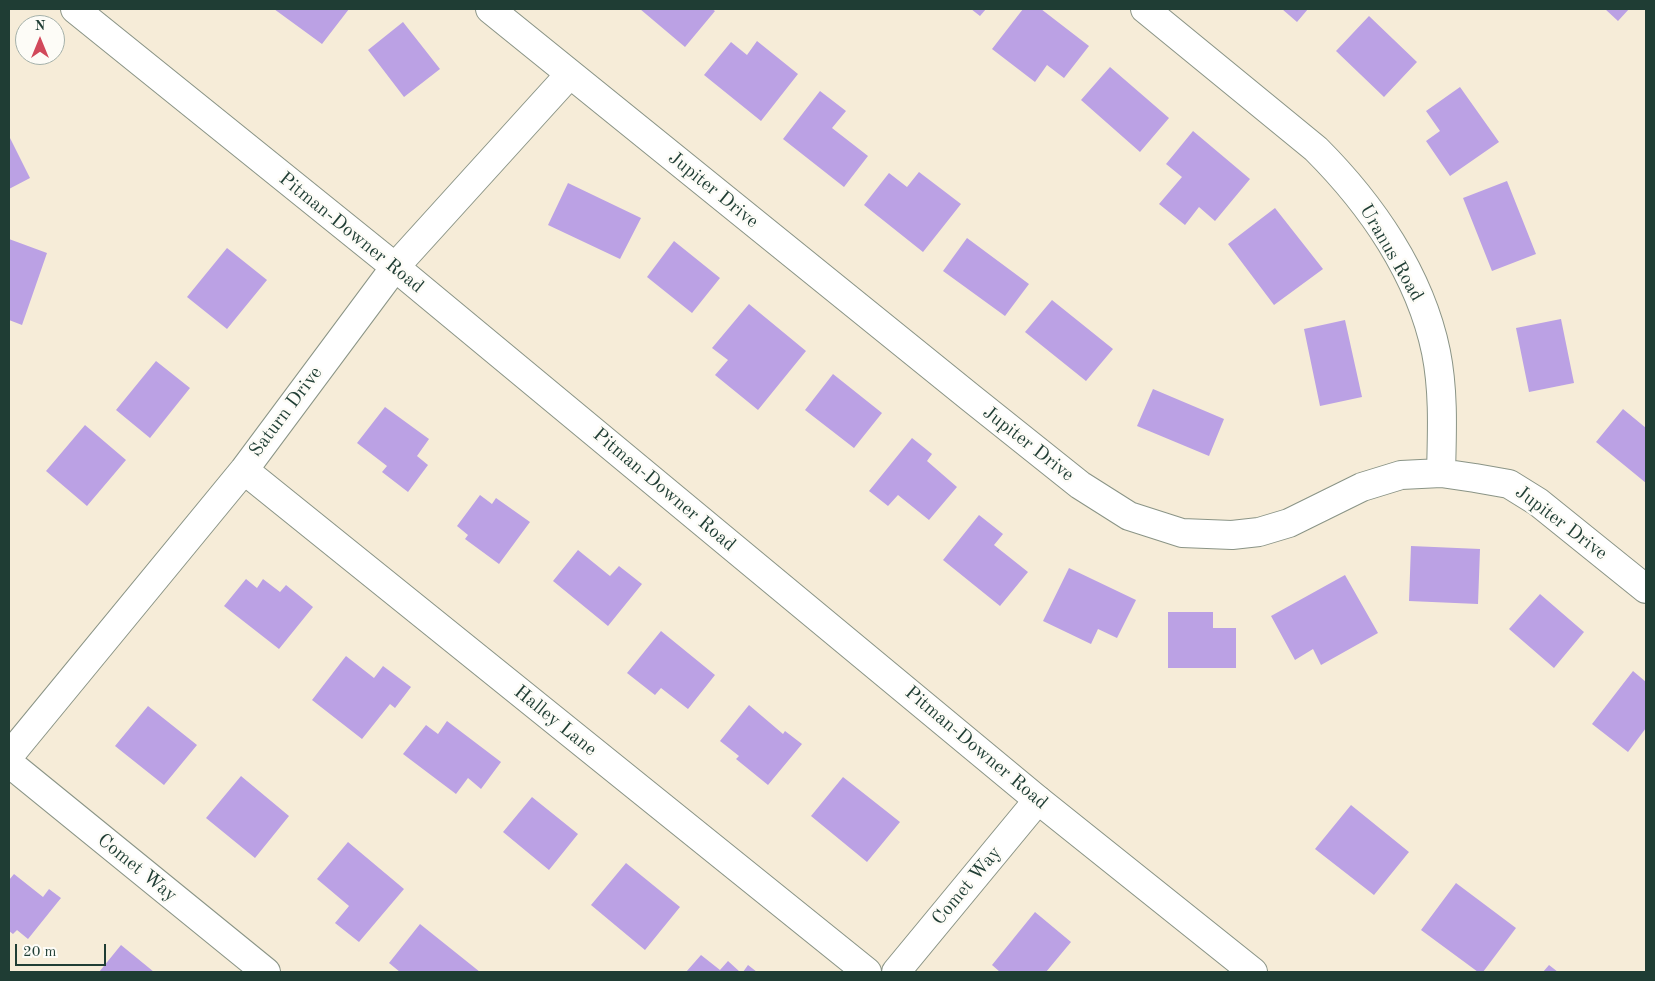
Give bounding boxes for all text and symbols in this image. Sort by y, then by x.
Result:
north arrow [15,15,65,65]
text: N [35,19,45,33]
street label: Jupiter Drive [663,147,763,233]
street label: Pitman-Downer Road [274,168,428,298]
street label: Uranus Road [1354,200,1428,306]
street label: Saturn Drive [245,362,327,462]
street label: Jupiter Drive [978,401,1078,487]
street label: Pitman-Downer Road [588,424,740,556]
street label: Jupiter Drive [1510,481,1612,565]
street label: Halley Lane [509,681,601,761]
street label: Pitman-Downer Road [900,682,1052,814]
street label: Comet Way [93,829,181,907]
street label: Comet Way [927,842,1007,930]
scale bar [18,934,109,966]
text: 20 m [23,945,57,960]

